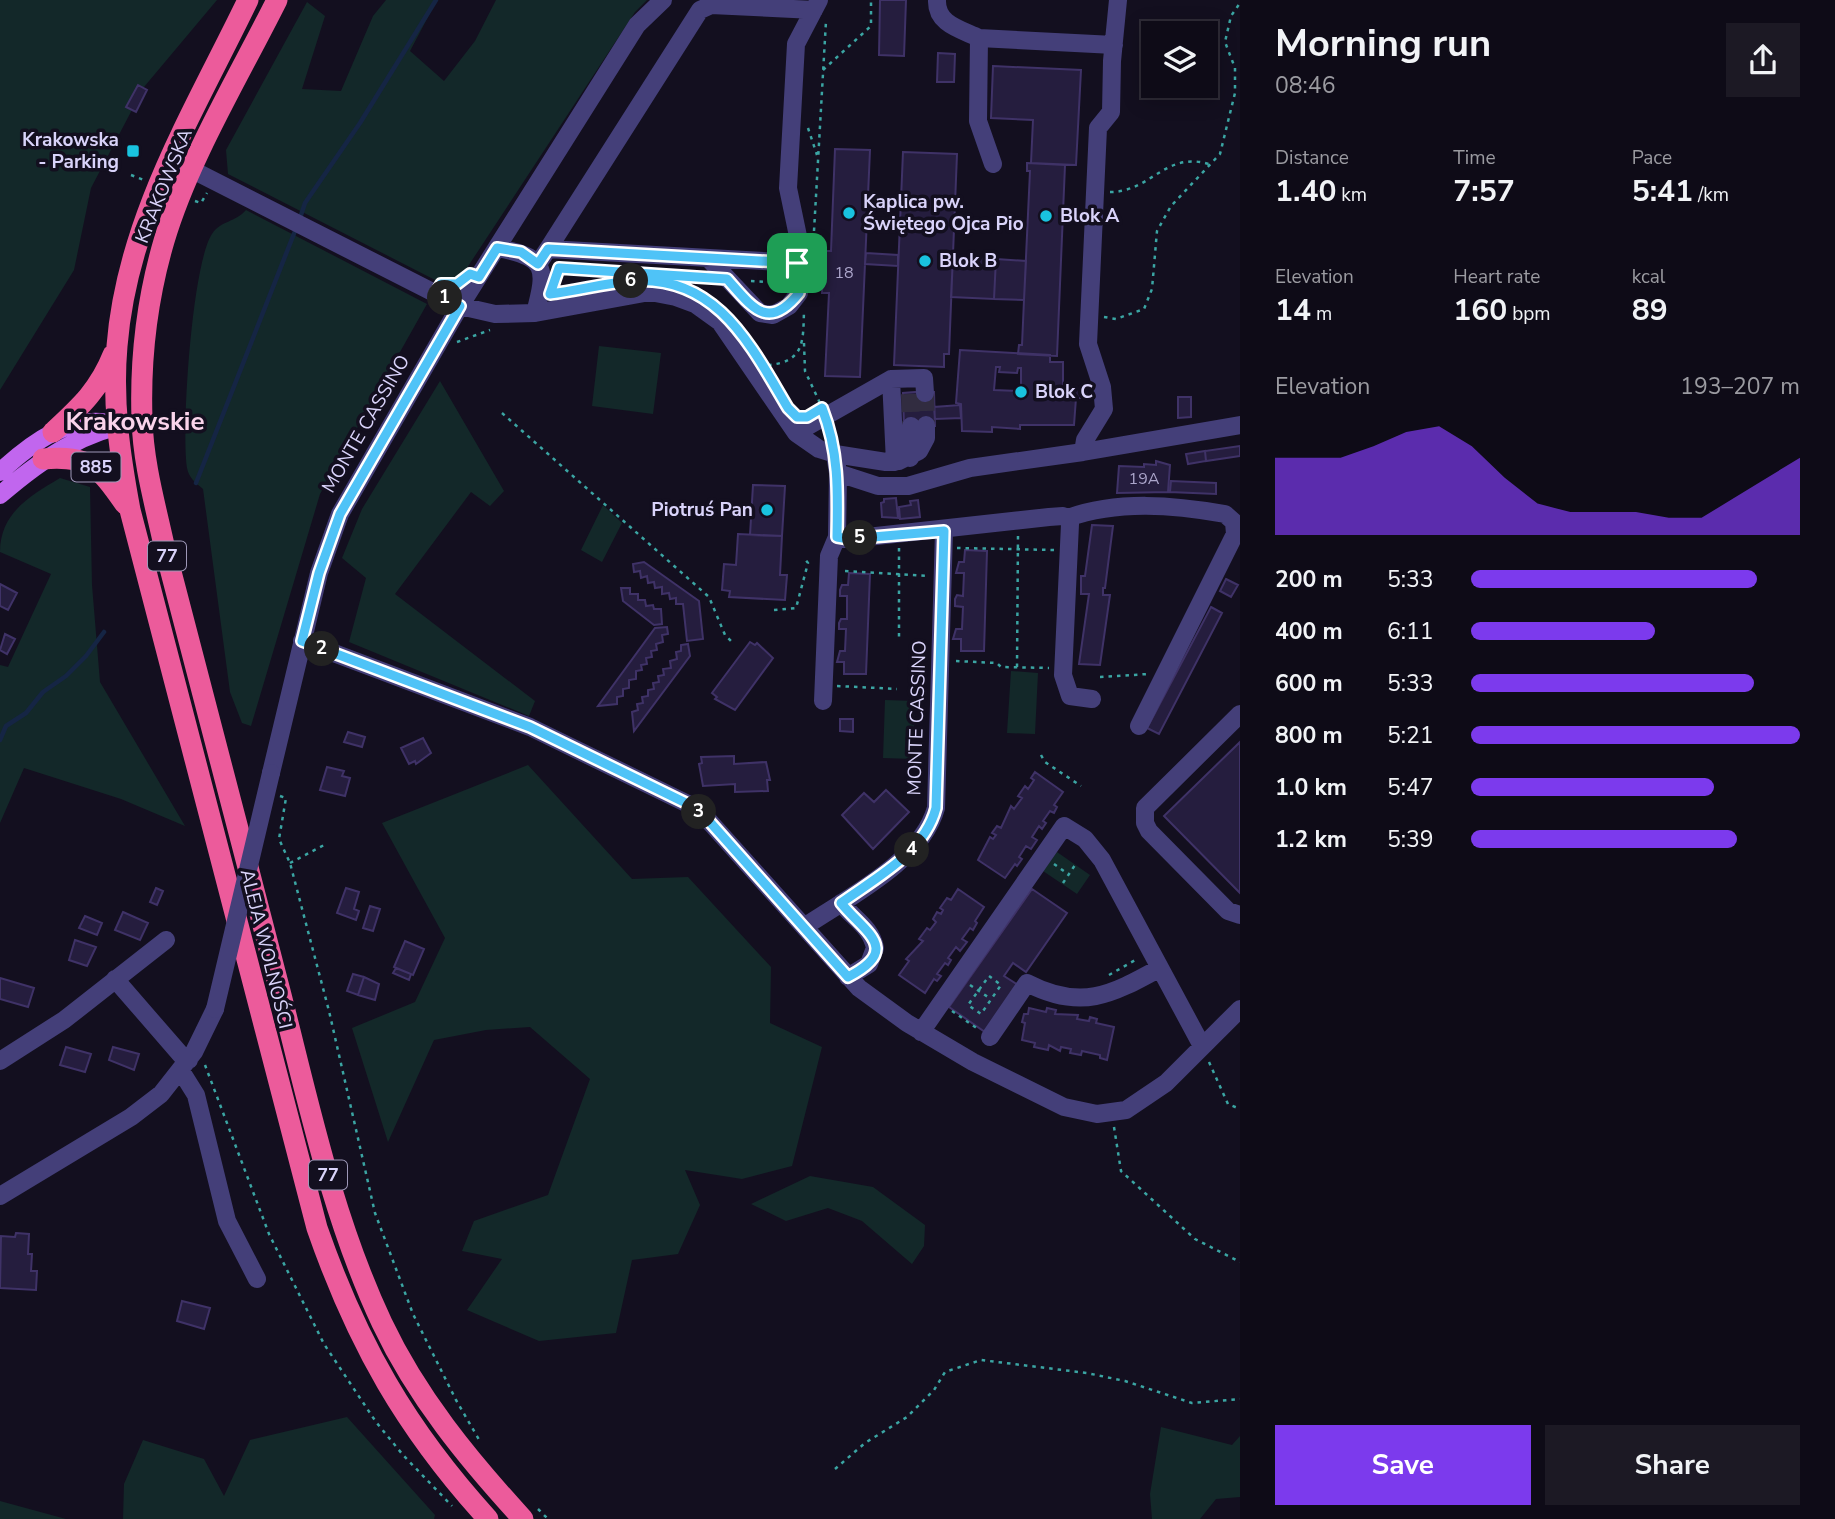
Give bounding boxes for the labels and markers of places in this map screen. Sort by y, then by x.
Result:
place label: Krakowska - Parking [22,127,119,175]
marker: Krakowska - Parking [125,143,141,159]
place label: Kaplica pw. Świętego Ojca Pio [863,189,1024,237]
place label: Blok A [1060,203,1120,229]
marker: Kaplica pw. Świętego Ojca Pio [841,205,857,221]
marker: Blok A [1038,208,1054,224]
pin [767,233,827,293]
place label: Blok B [939,248,997,274]
marker: Blok B [917,253,933,269]
pin: 6 [614,264,648,298]
pin: 1 [428,280,462,316]
place label: Blok C [1035,379,1093,405]
marker: Blok C [1013,384,1029,400]
place label: Piotruś Pan [651,497,753,523]
marker: Piotruś Pan [759,502,775,518]
pin: 5 [842,520,878,556]
pin: 2 [304,632,340,666]
pin: 3 [682,794,716,830]
pin: 4 [894,832,930,868]

